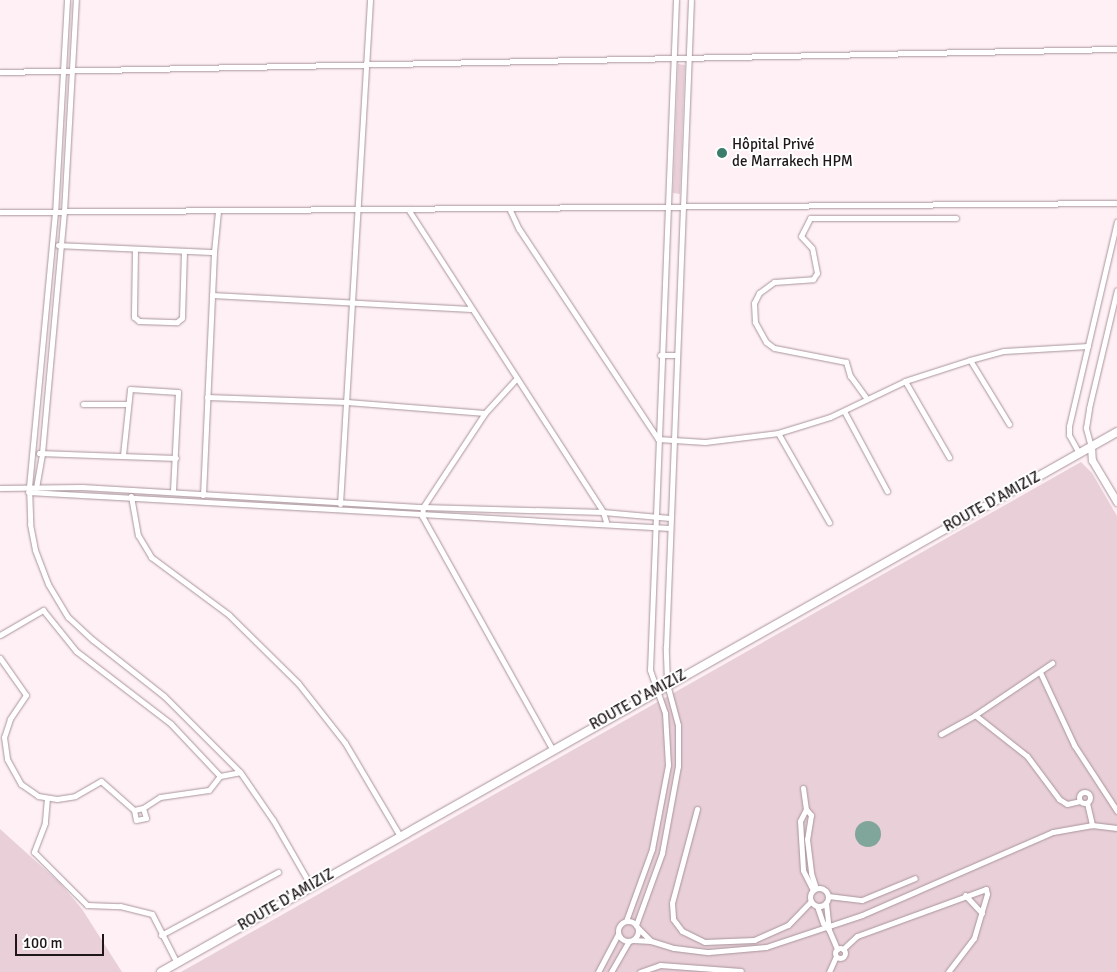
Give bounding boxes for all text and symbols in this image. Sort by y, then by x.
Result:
place label: Hôpital Privé de Marrakech HPM [732,135,853,170]
marker: Hôpital Privé de Marrakech HPM [716,147,728,159]
street label: ROUTE D'AMIZIZ [941,468,1043,536]
street label: ROUTE D'AMIZIZ [587,666,689,734]
street label: ROUTE D'AMIZIZ [235,865,337,935]
scale bar [18,924,106,956]
text: 100 m [23,934,63,952]

